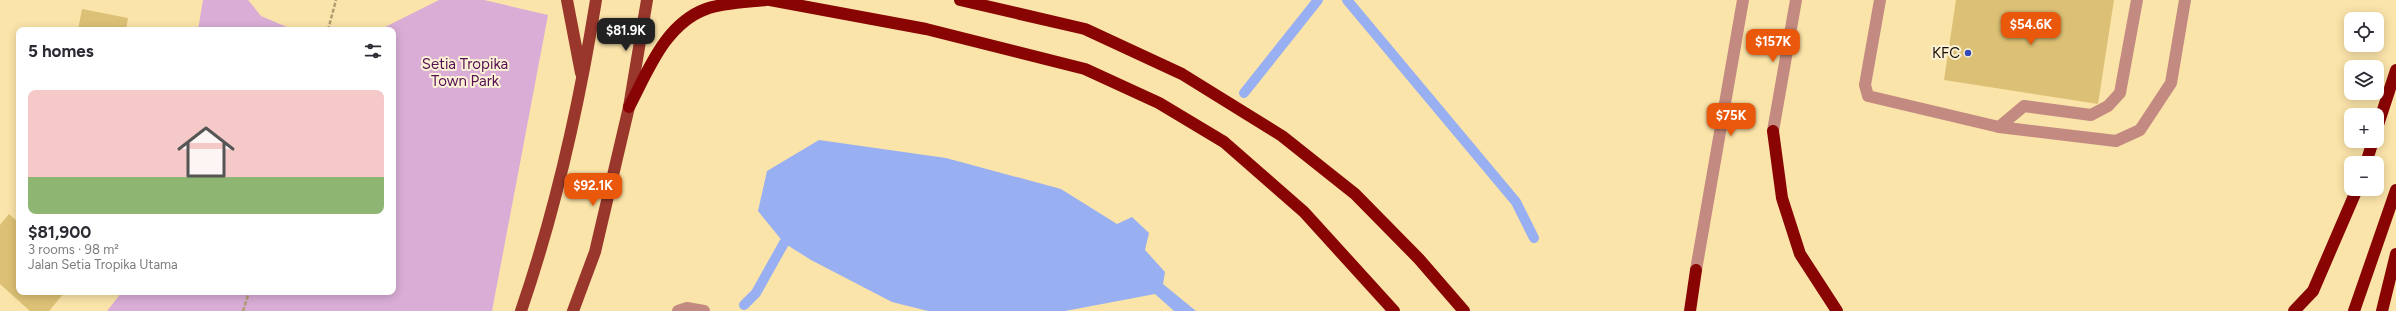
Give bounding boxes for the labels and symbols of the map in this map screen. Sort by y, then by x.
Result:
pin: $54.6K [1998,12,2064,46]
pin: $81.9K [593,18,659,52]
pin: $157K [1745,29,1801,63]
place label: KFC [1932,44,1960,62]
marker: KFC [1963,48,1973,58]
park label: Setia Tropika Town Park [422,55,508,90]
pin: $75K [1707,103,1755,137]
pin: $92.1K [560,173,626,207]

